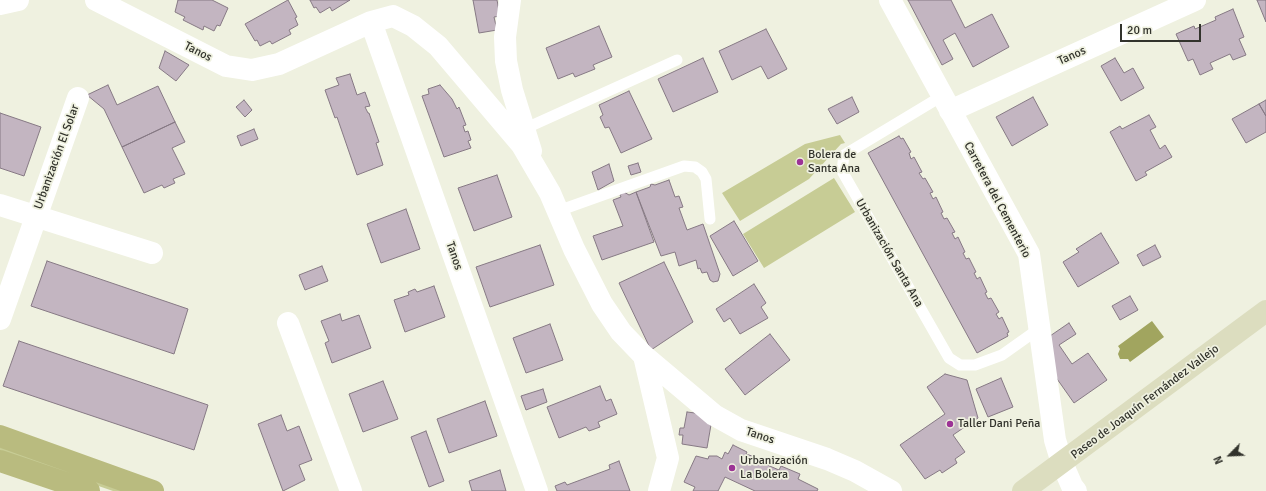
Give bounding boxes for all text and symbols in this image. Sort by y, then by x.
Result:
scale bar [1122,16,1203,42]
text: 20 m [1127,23,1152,38]
street label: Tanos [182,39,214,65]
street label: Tanos [1056,43,1088,69]
street label: Urbanización El Solar [31,103,83,211]
street label: Carretera del Cementerio [960,140,1034,260]
place label: Bolera de Santa Ana [808,148,860,176]
marker: Bolera de Santa Ana [795,157,805,167]
street label: Urbanización Santa Ana [852,196,926,310]
street label: Tanos [442,240,466,272]
street label: Paseo de Joaquín Fernández Vallejo [1068,342,1222,462]
place label: Taller Dani Peña [958,417,1040,431]
marker: Taller Dani Peña [945,419,955,429]
street label: Tanos [744,425,776,447]
north arrow [1210,435,1250,475]
place label: Urbanización La Bolera [740,454,808,482]
text: N [1211,454,1226,466]
marker: Urbanización La Bolera [727,463,737,473]

